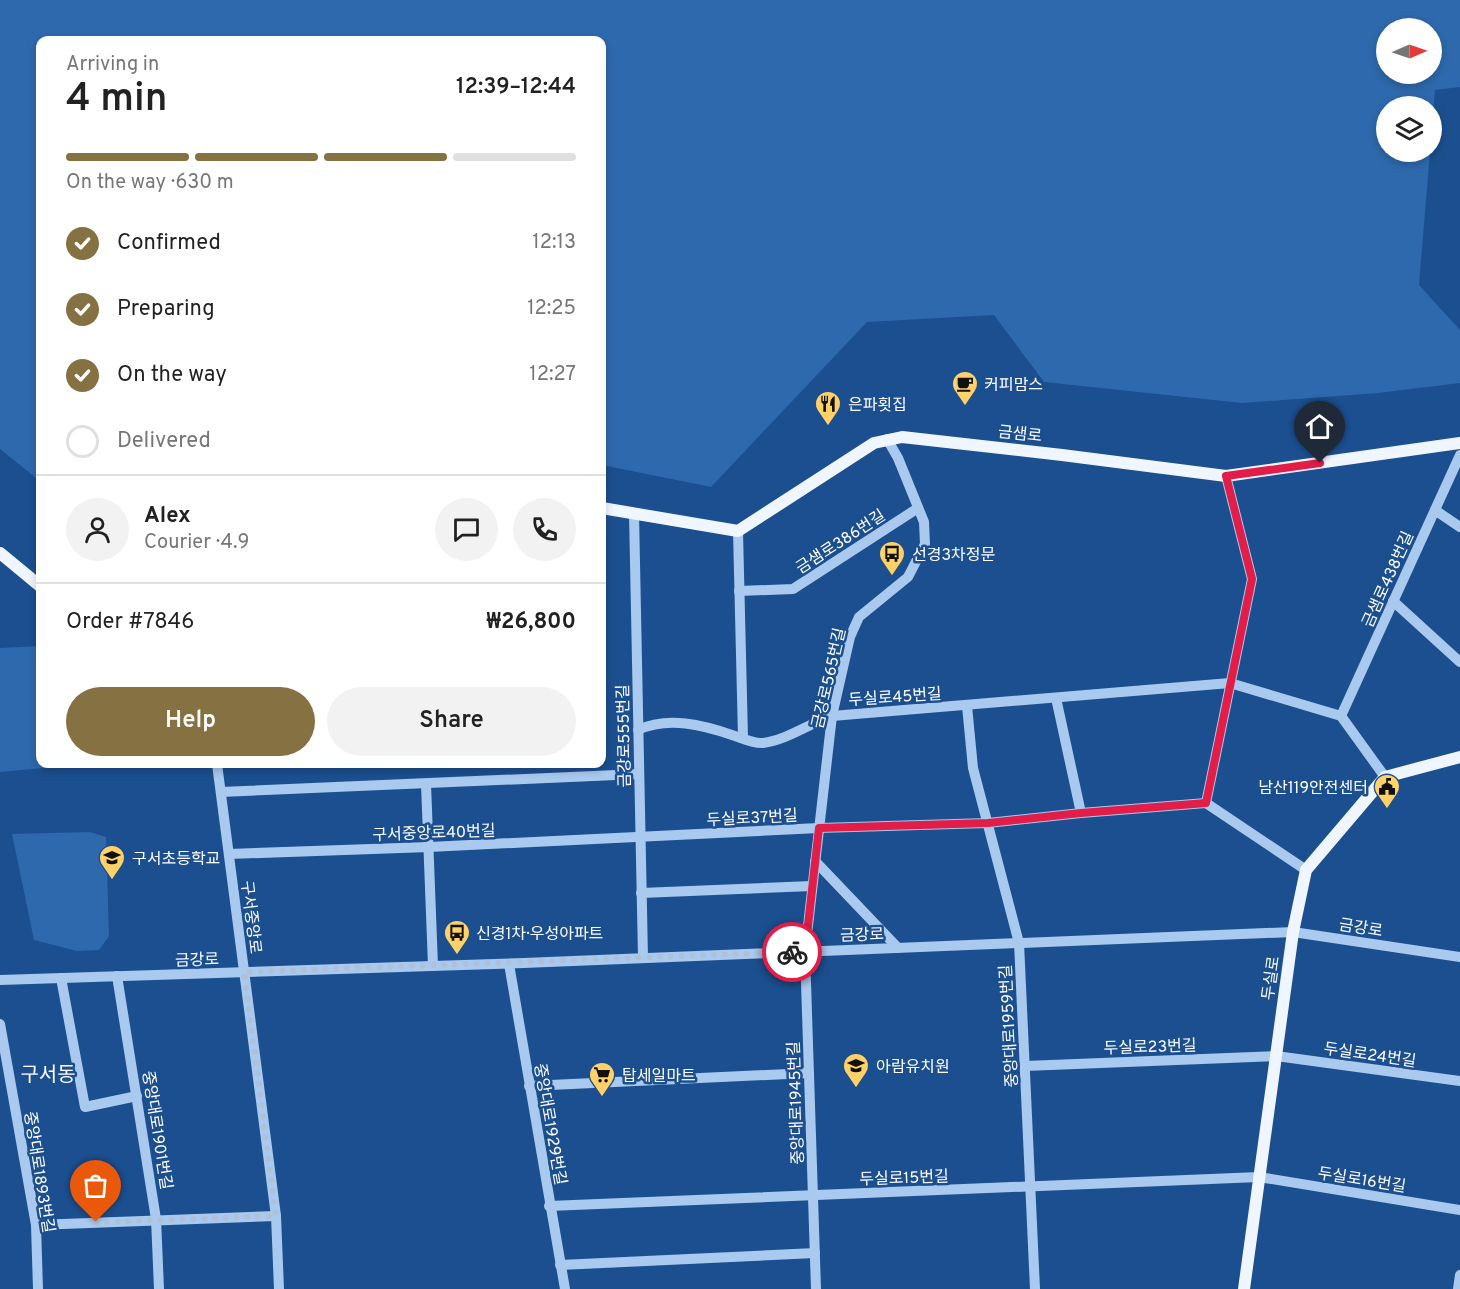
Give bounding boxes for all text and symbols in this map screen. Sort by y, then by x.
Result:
north arrow [1376,18,1442,84]
map controls [1376,18,1442,162]
text: Arriving in [66,52,159,78]
text: 12:39–12:44 [456,74,576,101]
text: 4 min [66,76,167,125]
button: layers [1376,96,1442,162]
text: On the way · 630 m [66,170,234,196]
icon: check [66,227,99,260]
text: Confirmed [117,230,221,257]
text: 12:13 [532,230,576,256]
icon: check [66,293,99,326]
text: Preparing [117,296,215,323]
text: 12:25 [527,296,576,322]
icon: check [66,359,99,392]
text: On the way [117,362,227,389]
text: 12:27 [529,362,576,388]
cafe icon: 커피맘스 [950,369,980,407]
place label: 커피맘스 [984,376,1043,396]
restaurant icon: 은파횟집 [813,389,843,427]
place label: 은파횟집 [848,396,907,416]
pin [1294,401,1345,463]
icon: home [1303,410,1336,443]
street label: 금샘로 [997,423,1043,447]
text: Delivered [117,428,211,455]
button: person [66,498,129,561]
button: chat [435,498,498,561]
button: phone [513,498,576,561]
text: Alex [144,503,191,530]
street label: 금샘로386번길 [793,506,890,579]
street label: 금샘로438번길 [1359,529,1419,631]
text: Courier · 4.9 [144,530,249,556]
bus stop icon: 선경3차정문 [877,539,907,577]
place label: 선경3차정문 [912,546,996,566]
text: Order #7846 [66,609,194,636]
text: ₩26,800 [487,609,576,636]
street label: 금강로565번길 [809,626,851,731]
street label: 금강로555번길 [614,684,636,788]
street label: 두실로45번길 [848,685,942,711]
button: Help [66,687,315,756]
button: Share [327,687,576,756]
public building icon: 남산119안전센터 [1372,772,1402,810]
place label: 남산119안전센터 [1258,779,1368,799]
street label: 두실로37번길 [706,807,798,831]
street label: 구서중앙로40번길 [372,822,496,846]
school or university icon: 구서초등학교 [97,843,127,881]
place label: 구서초등학교 [132,850,220,870]
street label: 구서중앙로 [236,879,264,955]
street label: 금강로 [1337,916,1384,942]
bus stop icon: 신경1차·우성아파트 [442,918,472,956]
courier [762,922,822,982]
place label: 신경1차·우성아파트 [476,925,603,945]
street label: 금강로 [840,925,885,947]
icon: bike [776,936,809,969]
street label: 금강로 [175,950,220,972]
street label: 두실로 [1259,955,1285,1002]
street label: 중앙대로1959번길 [997,964,1023,1088]
street label: 두실로23번길 [1103,1036,1197,1060]
street label: 두실로24번길 [1322,1040,1417,1072]
street label: 중앙대로1945번길 [785,1041,809,1165]
school or university icon: 아람유치원 [841,1051,871,1089]
place label: 아람유치원 [876,1058,950,1078]
supermarket icon: 탑세일마트 [587,1060,617,1098]
street label: 중앙대로1929번길 [528,1062,570,1187]
district label: 구서동 [20,1063,76,1089]
place label: 탑세일마트 [622,1067,696,1087]
street label: 중앙대로1901번길 [137,1070,175,1191]
street label: 중앙대로1893번길 [19,1110,58,1235]
pin [70,1160,121,1222]
street label: 두실로16번길 [1316,1164,1407,1198]
street label: 두실로15번길 [859,1167,949,1191]
icon: bag [79,1169,112,1202]

